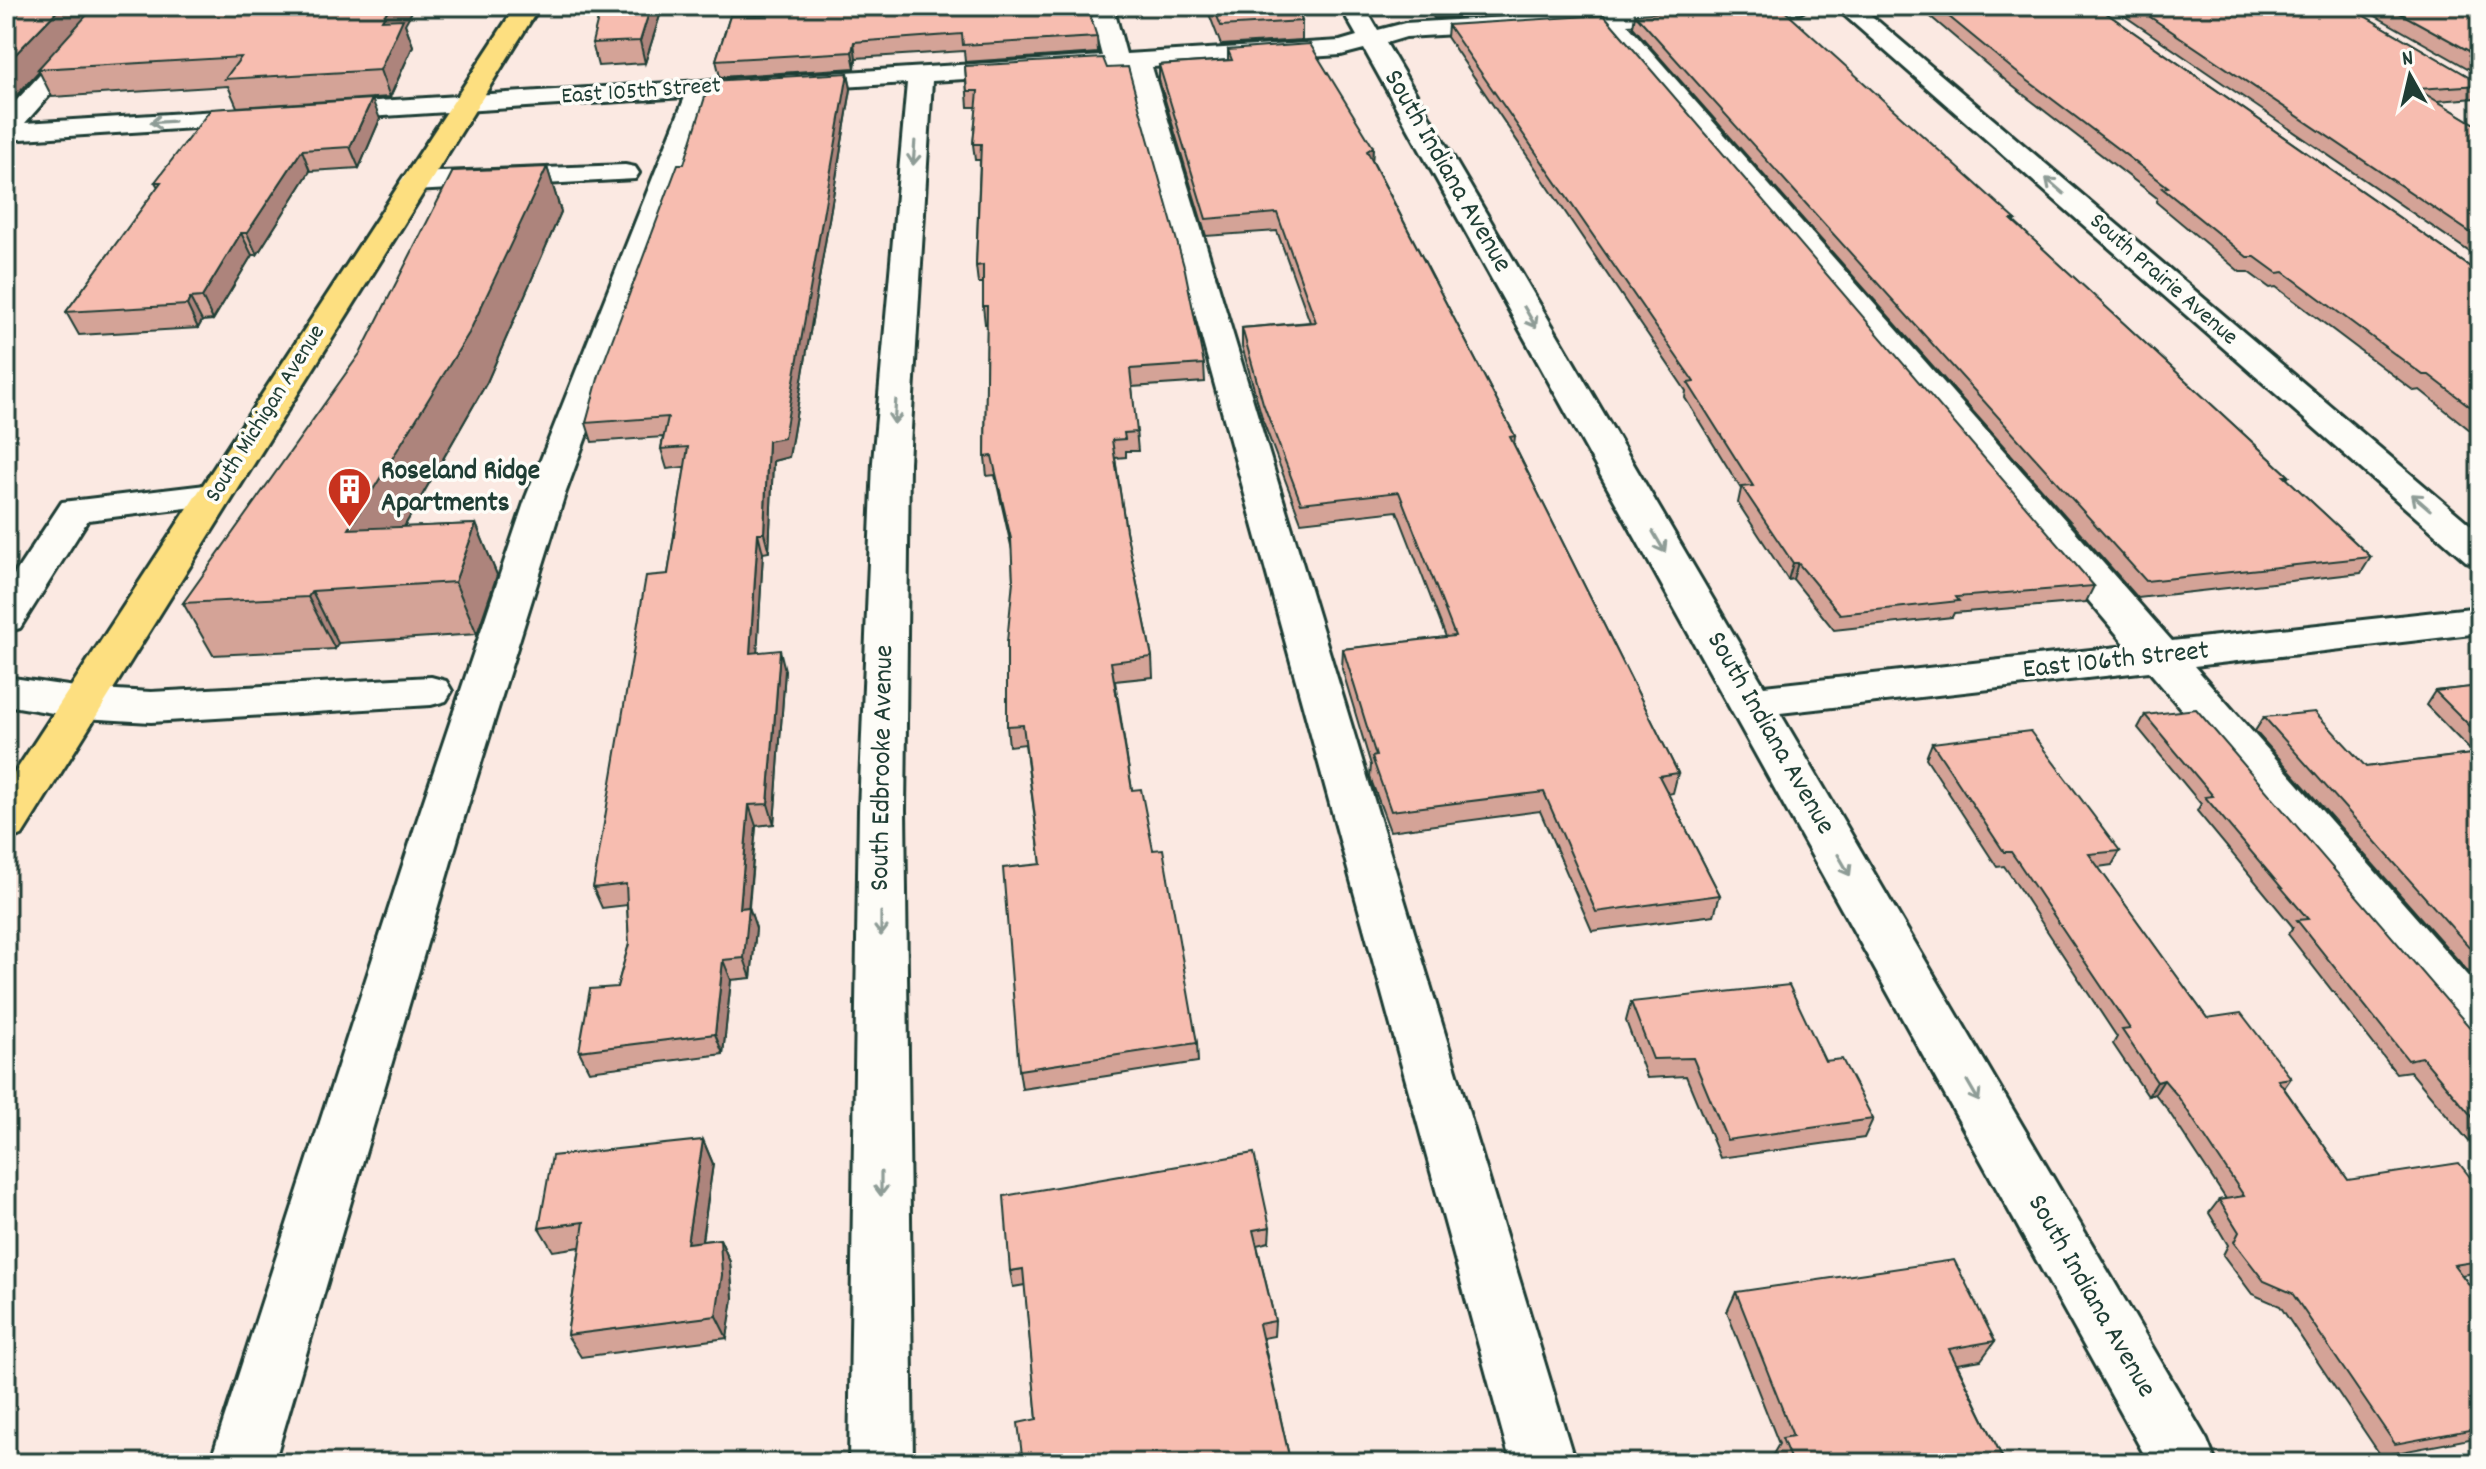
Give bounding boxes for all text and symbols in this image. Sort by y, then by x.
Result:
north arrow [2370,36,2450,116]
text: N [2400,44,2415,76]
street label: South Indiana Avenue [1372,63,1520,281]
street label: East 105th Street [560,69,722,115]
one-way arrow [149,115,176,130]
one-way arrow [906,139,921,166]
one-way arrow [2045,177,2065,195]
street label: South Prairie Avenue [2081,206,2245,354]
one-way arrow [1522,305,1538,328]
street label: South Michigan Avenue [197,318,335,510]
one-way arrow [887,398,902,425]
place label: Roseland Ridge Apartments [381,453,540,525]
building icon: Roseland Ridge Apartments [326,465,374,528]
one-way arrow [2411,493,2432,511]
one-way arrow [1651,530,1667,553]
street label: South Indiana Avenue [1695,625,1843,843]
street label: East 106th Street [2021,632,2211,692]
street label: South Edbrooke Avenue [862,644,906,892]
one-way arrow [1836,853,1852,876]
one-way arrow [873,910,889,937]
one-way arrow [1965,1079,1981,1102]
one-way arrow [873,1170,889,1197]
street label: South Indiana Avenue [2016,1188,2164,1406]

